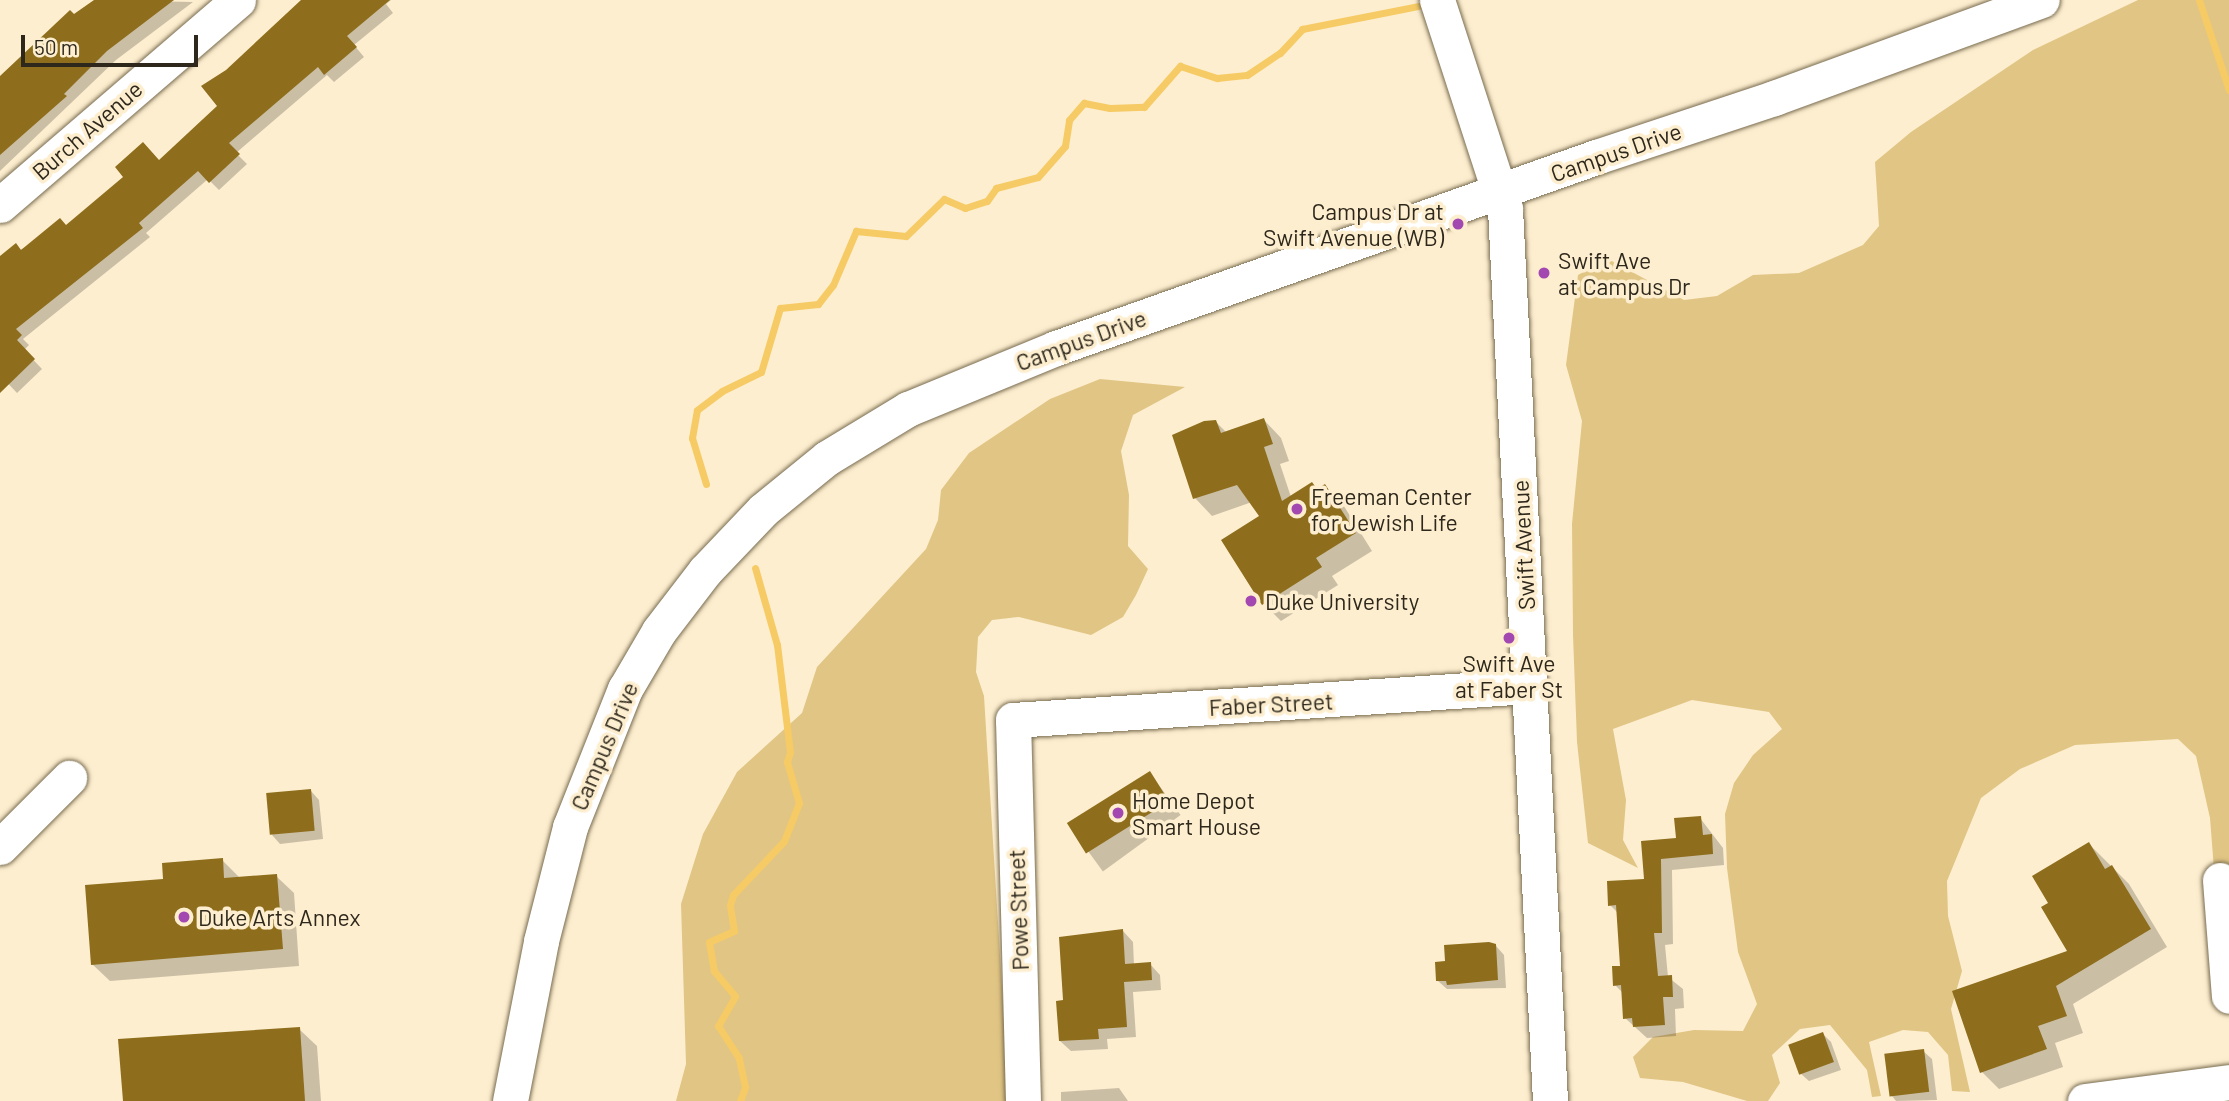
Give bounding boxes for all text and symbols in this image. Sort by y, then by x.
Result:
scale bar [24,21,201,65]
text: 50 m [34,34,78,59]
street label: Burch Avenue [26,75,148,185]
street label: Campus Drive [1547,117,1685,187]
place label: Campus Dr at Swift Avenue (WB) [1263,197,1444,251]
marker: Campus Dr at Swift Avenue (WB) [1450,216,1466,232]
place label: Swift Ave at Campus Dr [1558,246,1690,300]
marker: Swift Ave at Campus Dr [1536,265,1552,281]
street label: Campus Drive [1012,304,1150,376]
street label: Swift Avenue [1506,479,1540,611]
place label: Freeman Center for Jewish Life [1311,482,1472,536]
marker: Freeman Center for Jewish Life [1289,501,1305,517]
place label: Duke University [1265,587,1419,615]
marker: Duke University [1243,593,1259,609]
marker: Swift Ave at Faber St [1501,630,1517,646]
place label: Swift Ave at Faber St [1455,649,1563,703]
street label: Campus Drive [565,678,643,814]
street label: Faber Street [1208,687,1334,721]
place label: Home Depot Smart House [1132,786,1261,840]
marker: Home Depot Smart House [1110,805,1126,821]
street label: Powe Street [1002,849,1034,971]
place label: Duke Arts Annex [198,903,360,931]
marker: Duke Arts Annex [176,909,192,925]

